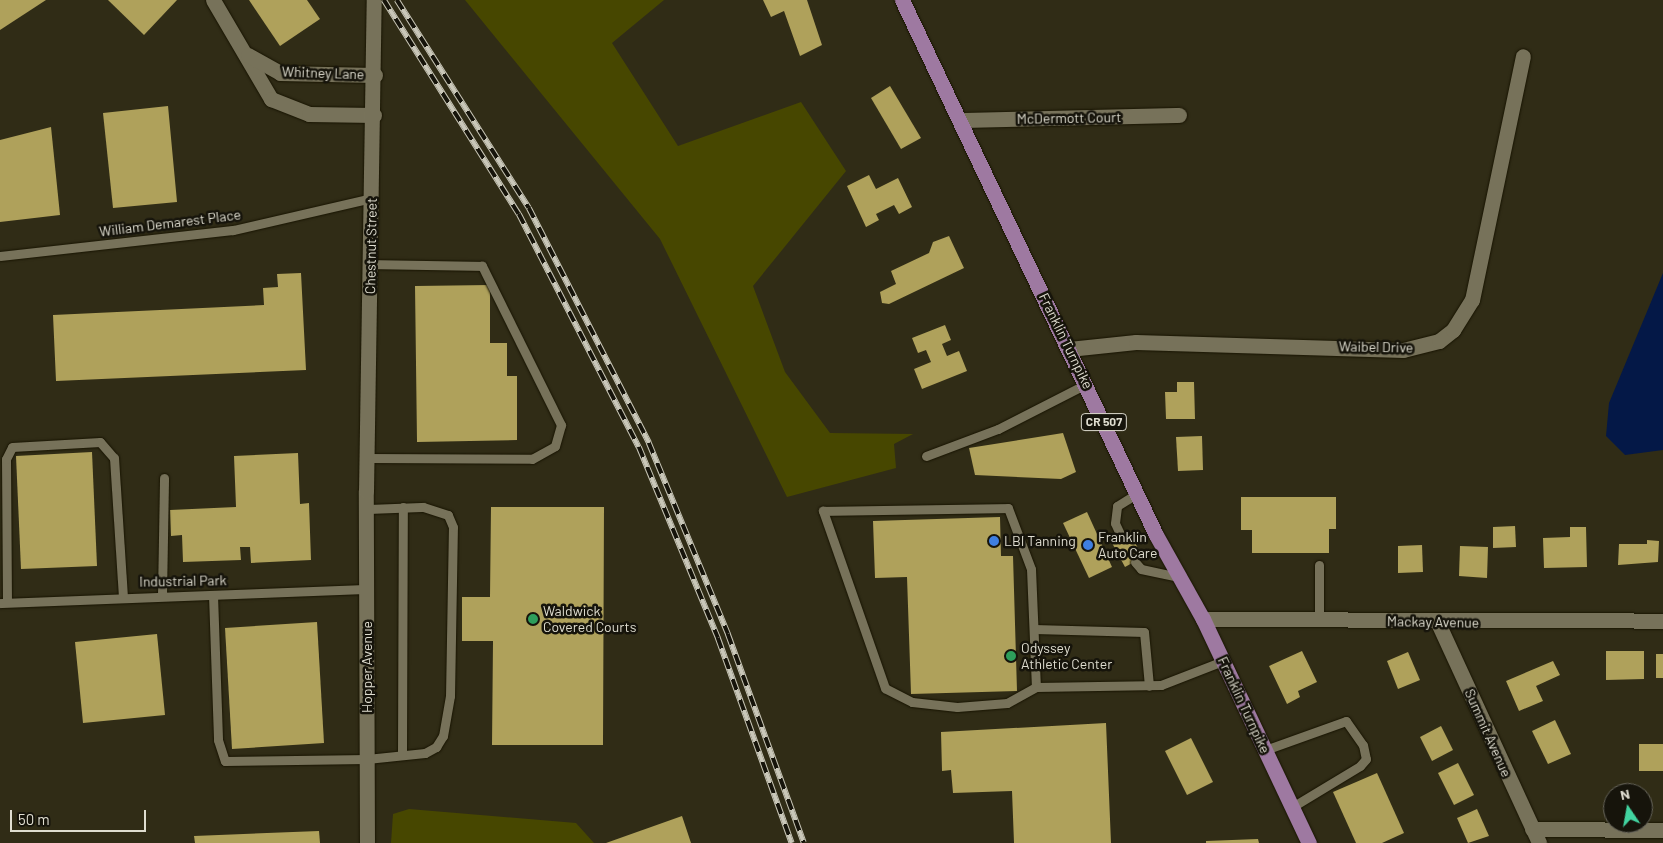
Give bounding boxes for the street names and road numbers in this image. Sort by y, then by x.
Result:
street label: Whitney Lane [281,63,365,83]
street label: McDermott Court [1017,109,1121,127]
street label: Chestnut Street [362,198,380,294]
street label: William Demarest Place [98,206,242,240]
street label: Franklin Turnpike [1036,290,1096,392]
street label: Waibel Drive [1339,338,1413,356]
road number: CR 507 [1080,412,1128,432]
street label: Industrial Park [139,572,227,590]
street label: Mackay Avenue [1387,613,1479,631]
street label: Hopper Avenue [359,621,375,713]
street label: Franklin Turnpike [1214,654,1274,756]
street label: Summit Avenue [1461,686,1515,780]

